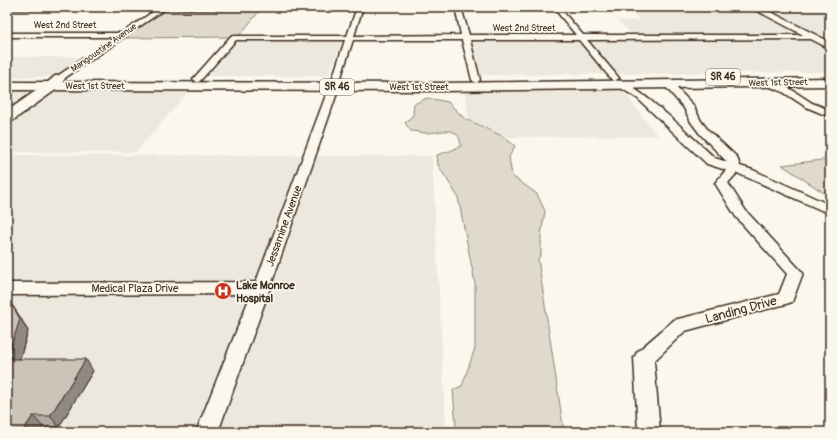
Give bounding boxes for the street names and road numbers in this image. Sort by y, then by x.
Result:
street label: West 2nd Street [34,20,97,31]
street label: Mangoustine Avenue [69,21,139,75]
street label: West 2nd Street [493,23,556,34]
road number: SR 46 [706,69,740,85]
street label: West 1st Street [748,77,808,89]
road number: SR 46 [320,79,354,95]
street label: West 1st Street [65,81,125,92]
street label: West 1st Street [389,82,449,93]
street label: Jessamine Avenue [263,183,305,268]
street label: Medical Plaza Drive [92,282,179,295]
street label: Landing Drive [703,293,779,327]

